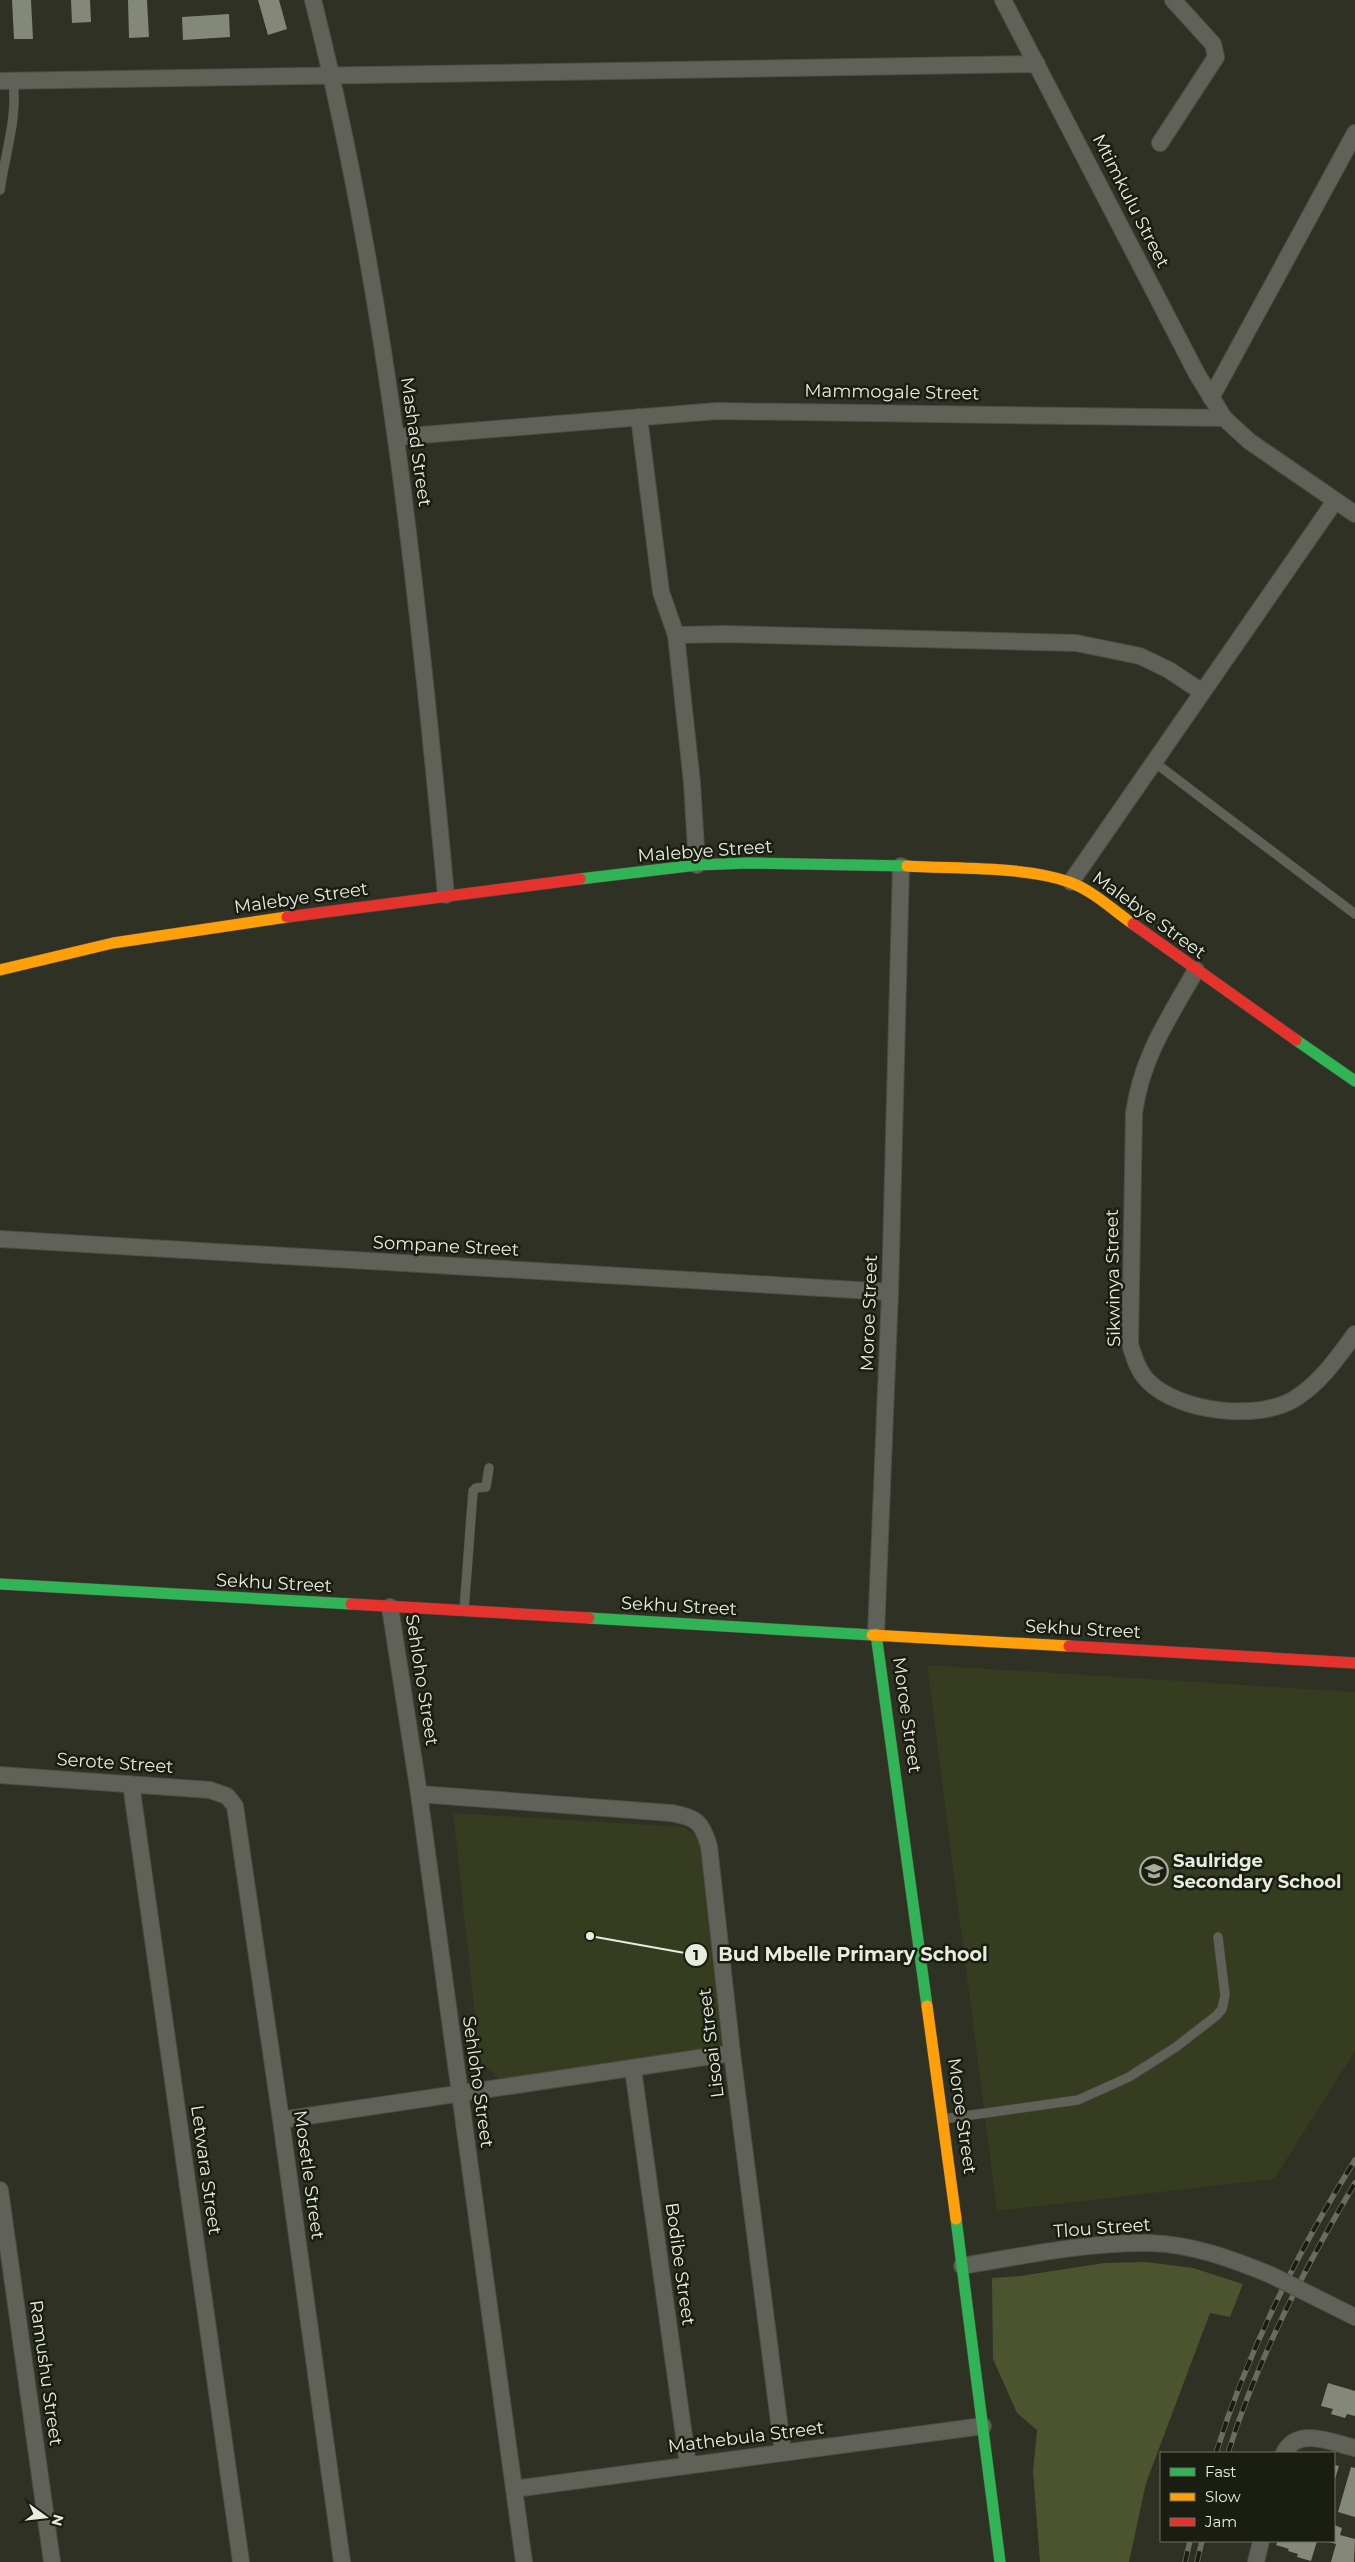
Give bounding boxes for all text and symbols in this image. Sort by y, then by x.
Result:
street label: Mtimkulu Street [1088,130,1174,272]
street label: Mashad Street [396,376,436,508]
street label: Mammogale Street [804,379,980,405]
street label: Malebye Street [637,835,773,867]
street label: Malebye Street [1088,866,1210,964]
street label: Malebye Street [233,878,369,918]
street label: Sikwinya Street [1101,1209,1125,1347]
street label: Sompane Street [372,1231,520,1261]
street label: Moroe Street [856,1254,882,1372]
street label: Sekhu Street [215,1569,333,1597]
street label: Sekhu Street [620,1592,738,1620]
street label: Sehloho Street [401,1613,443,1747]
street label: Sekhu Street [1024,1615,1142,1643]
street label: Moroe Street [888,1656,926,1774]
street label: Serote Street [56,1748,174,1778]
place label: Saulridge Secondary School [1173,1850,1341,1893]
school or university icon: Saulridge Secondary School [1139,1856,1169,1886]
callout: Bud Mbelle Primary School [683,1938,998,1972]
text: Bud Mbelle Primary School [718,1943,988,1966]
text: 1 [693,1945,699,1964]
street label: Lisoai Street [693,1987,729,2099]
street label: Sehloho Street [458,2015,498,2149]
street label: Moroe Street [943,2057,981,2175]
street label: Letwara Street [186,2104,226,2236]
street label: Mosetle Street [289,2109,329,2241]
street label: Bodibe Street [660,2201,700,2327]
street label: Tlou Street [1053,2214,1151,2242]
street label: Ramushu Street [25,2299,67,2447]
street label: Mathebula Street [667,2417,825,2457]
legend [1160,2452,1335,2542]
text: Fast [1205,2462,1236,2481]
text: Slow [1205,2487,1241,2506]
north arrow [20,2492,70,2542]
text: Jam [1204,2512,1237,2531]
text: N [47,2513,68,2528]

